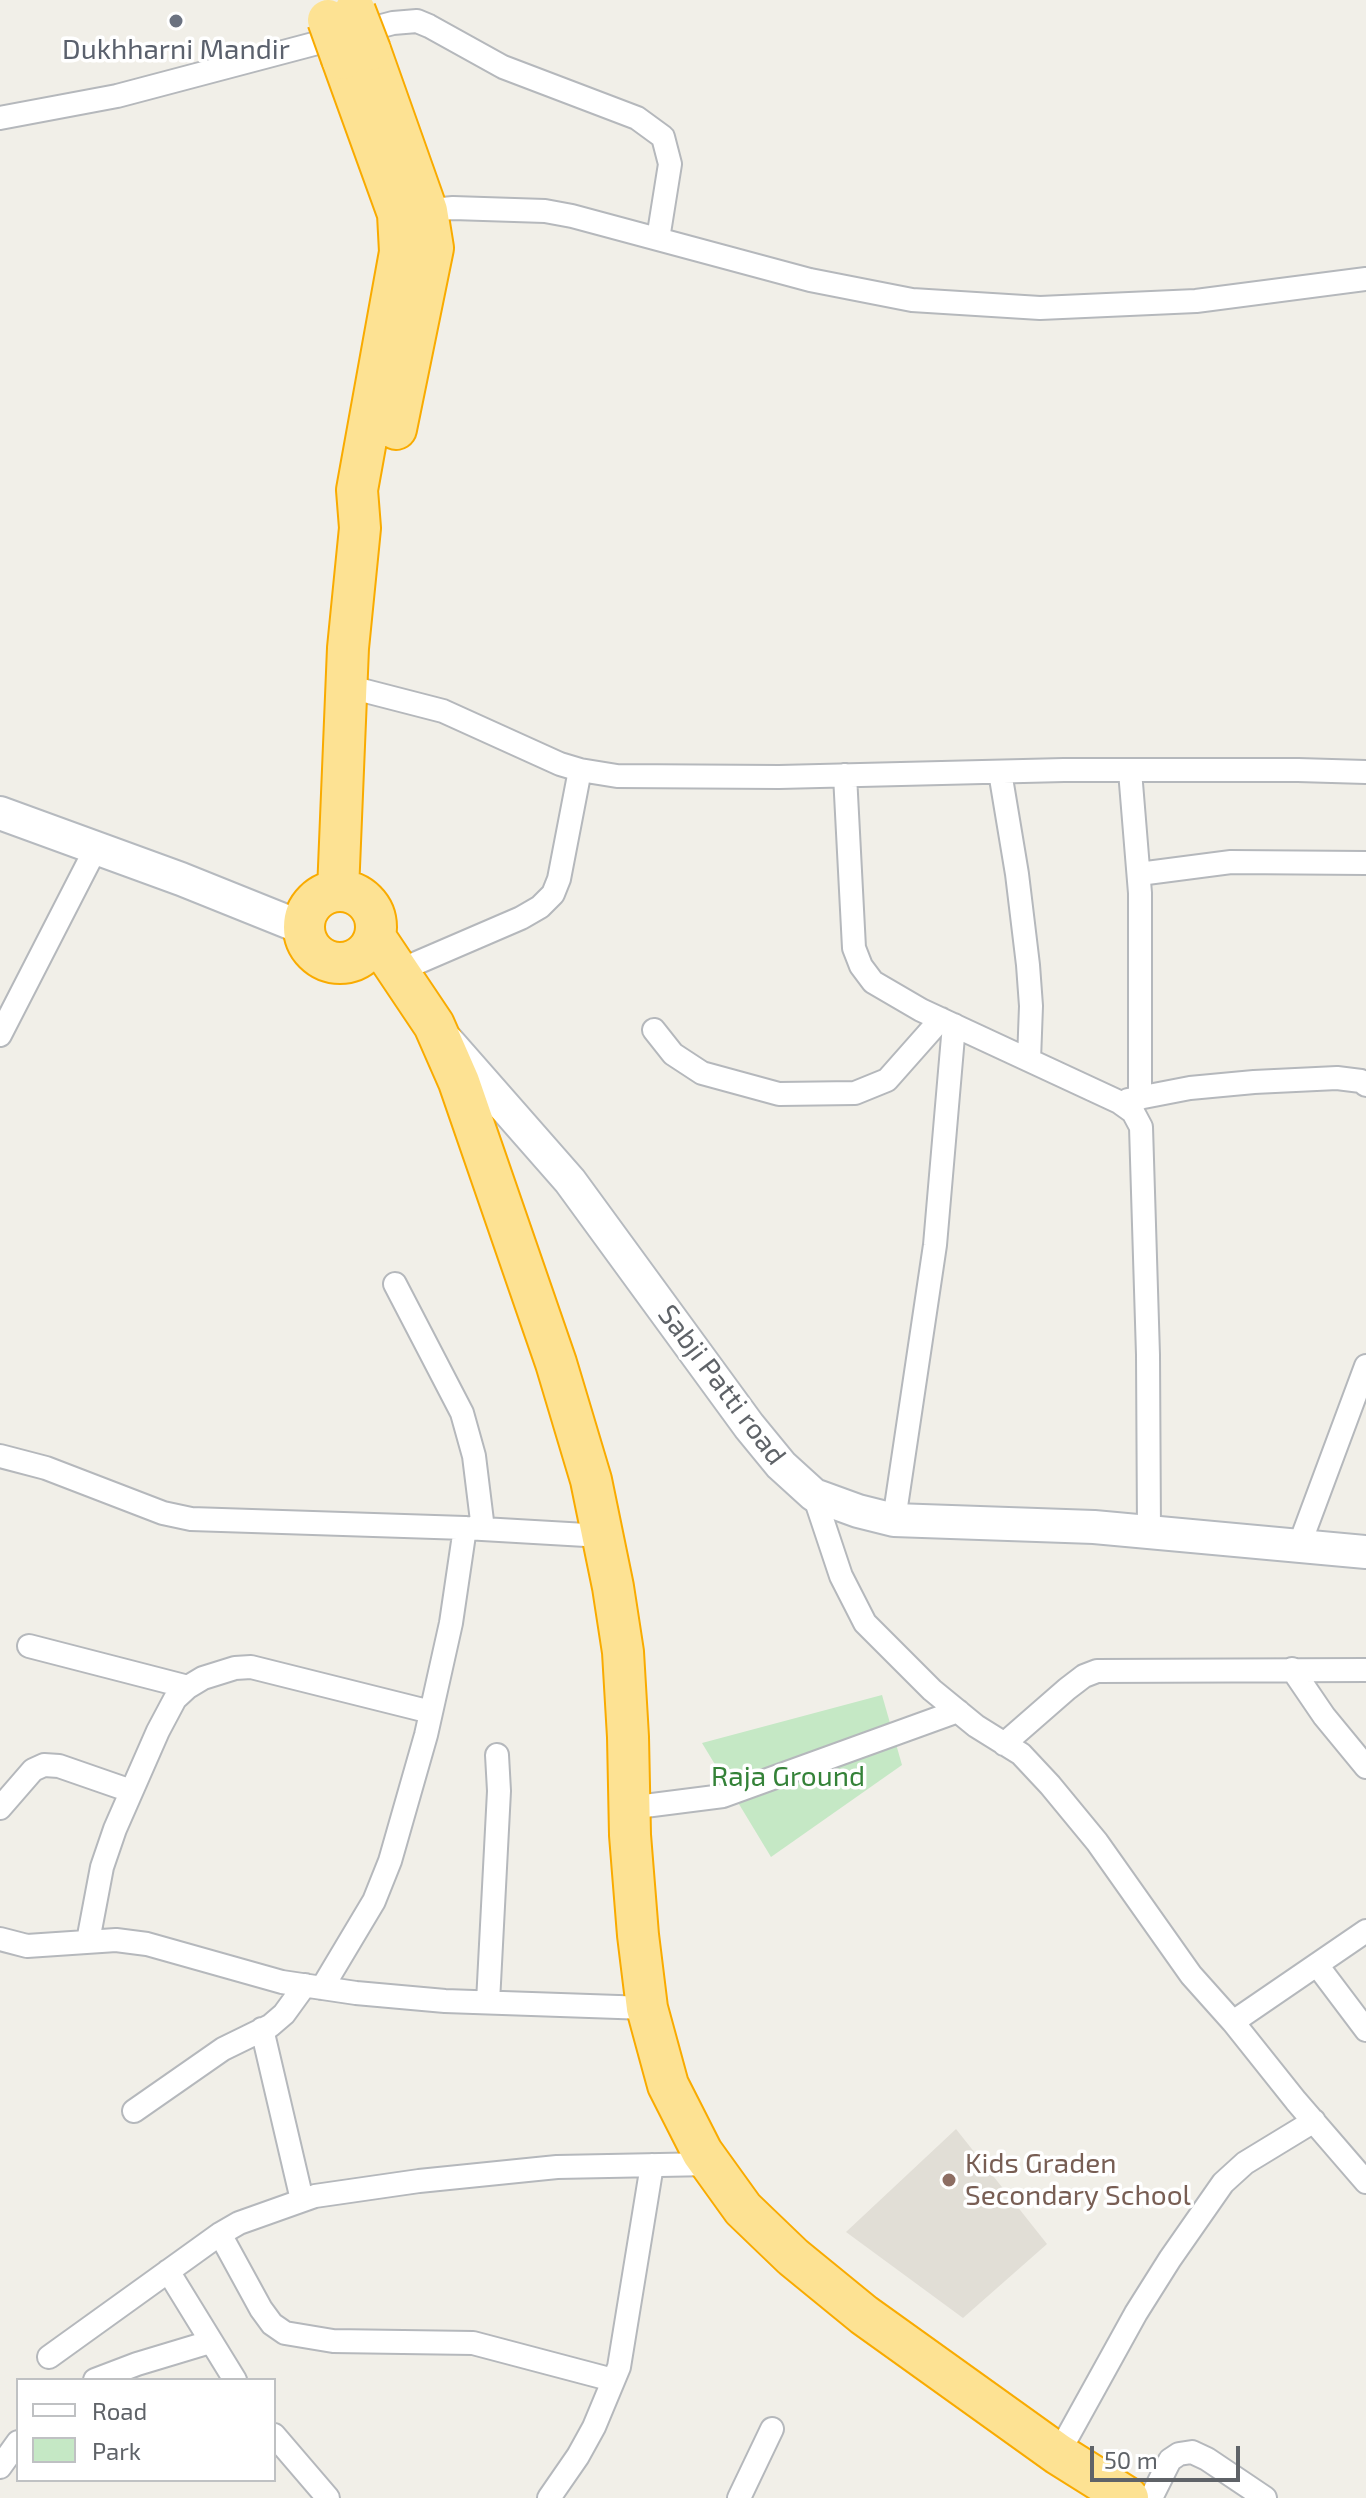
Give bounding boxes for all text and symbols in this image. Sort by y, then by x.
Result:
marker: Dukhharni Mandir [167,12,185,30]
place label: Dukhharni Mandir [62,33,290,67]
street label: Sabji Patti road [651,1298,793,1472]
park label: Raja Ground [711,1760,865,1794]
place label: Kids Graden Secondary School [965,2147,1191,2213]
marker: Kids Graden Secondary School [940,2171,958,2189]
legend [16,2378,276,2482]
text: Road [92,2396,147,2425]
scale bar [1094,2430,1244,2480]
text: Park [92,2436,141,2465]
text: 50 m [1104,2445,1158,2474]

